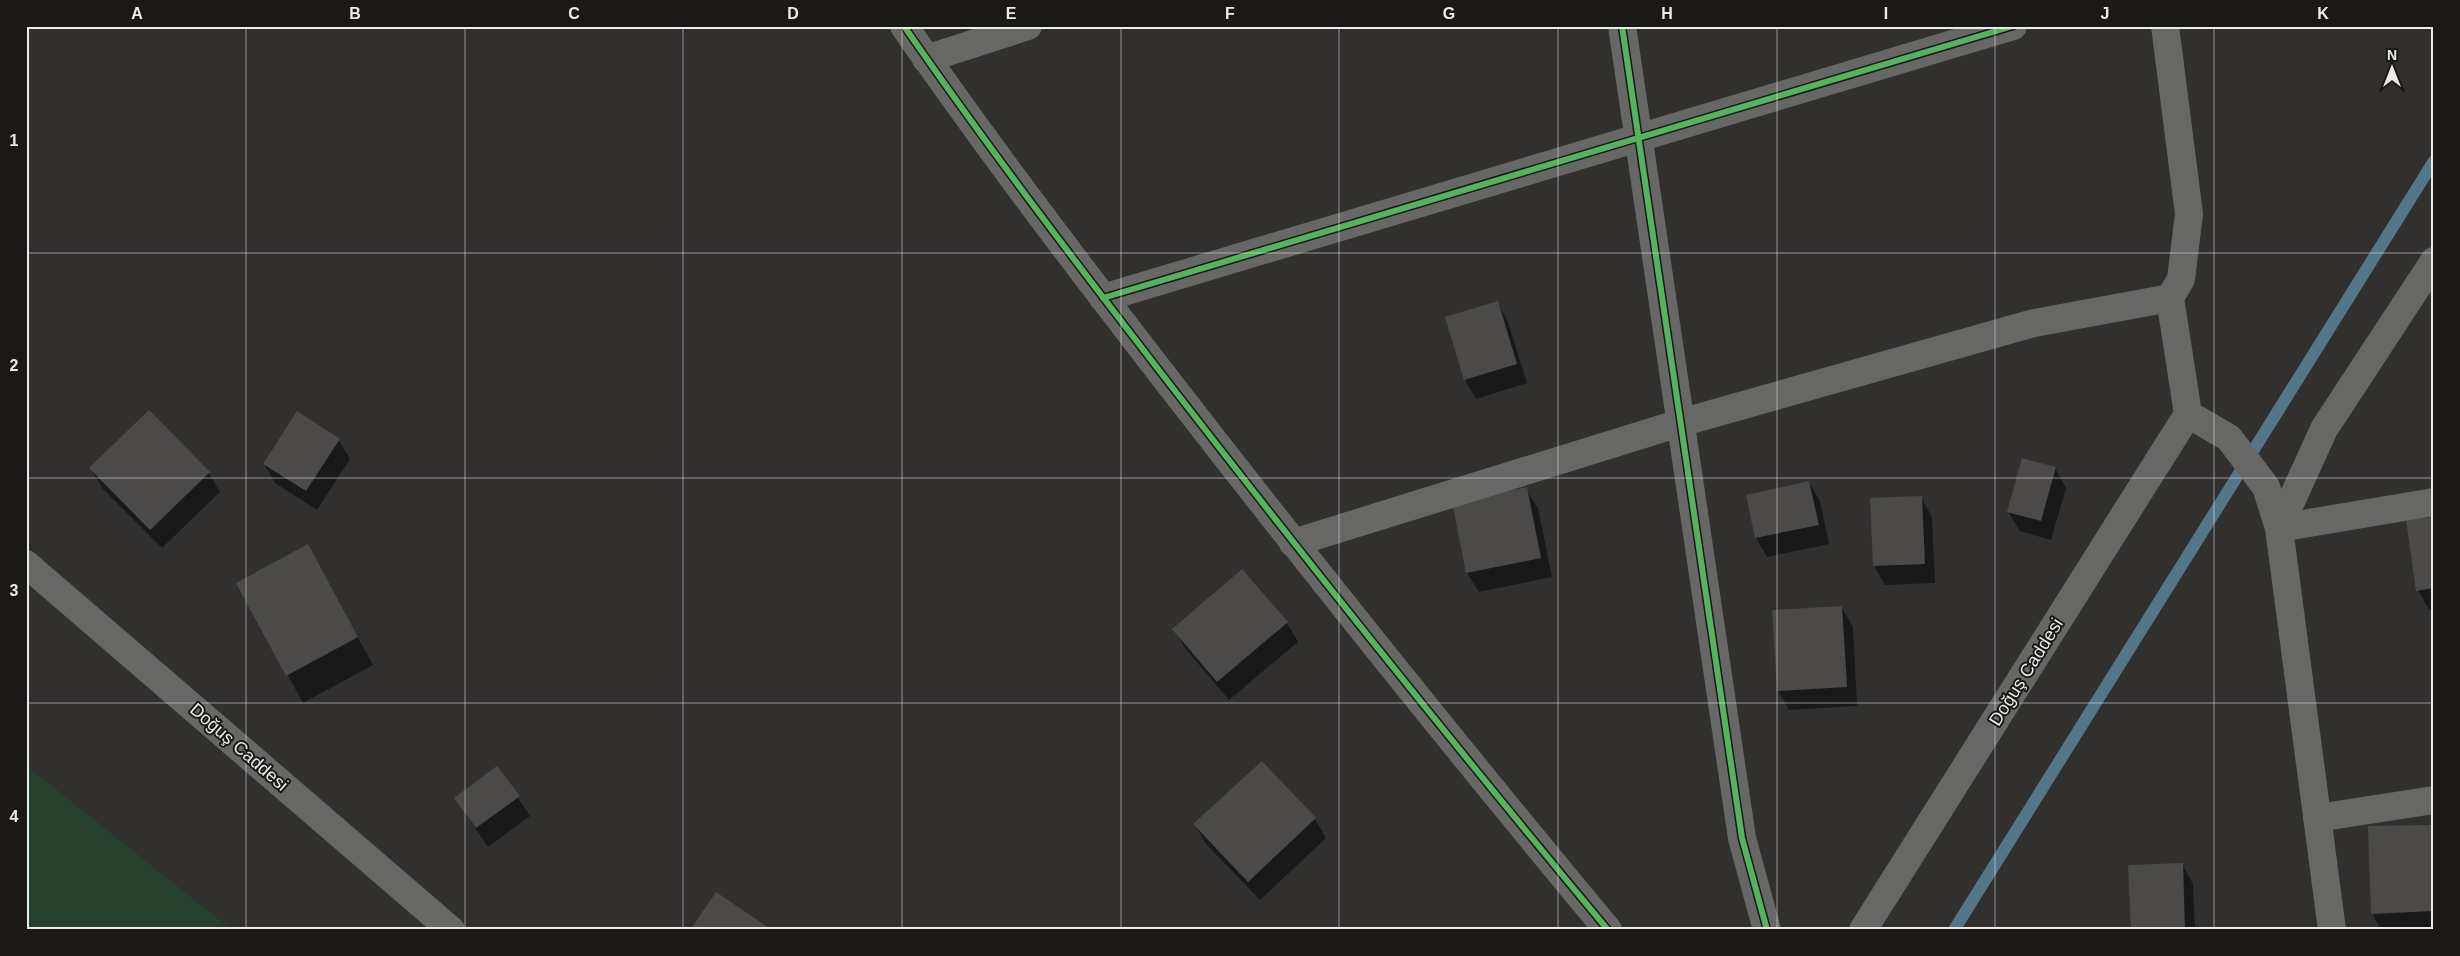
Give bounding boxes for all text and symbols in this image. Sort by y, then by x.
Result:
text: A [131,5,143,22]
text: B [349,5,361,22]
text: C [568,5,580,22]
text: D [787,5,799,22]
text: E [1006,5,1017,22]
text: F [1225,5,1235,22]
text: G [1443,5,1455,22]
text: H [1661,5,1673,22]
text: I [1884,5,1888,22]
text: J [2101,5,2109,22]
text: K [2317,5,2329,22]
north arrow [2368,42,2418,92]
text: N [2387,47,2397,63]
text: 1 [10,132,19,149]
text: 2 [10,357,19,374]
text: 3 [10,582,19,599]
street label: Doğuş Caddesi [1985,615,2067,729]
street label: Doğuş Caddesi [186,699,292,795]
text: 4 [10,808,19,825]

